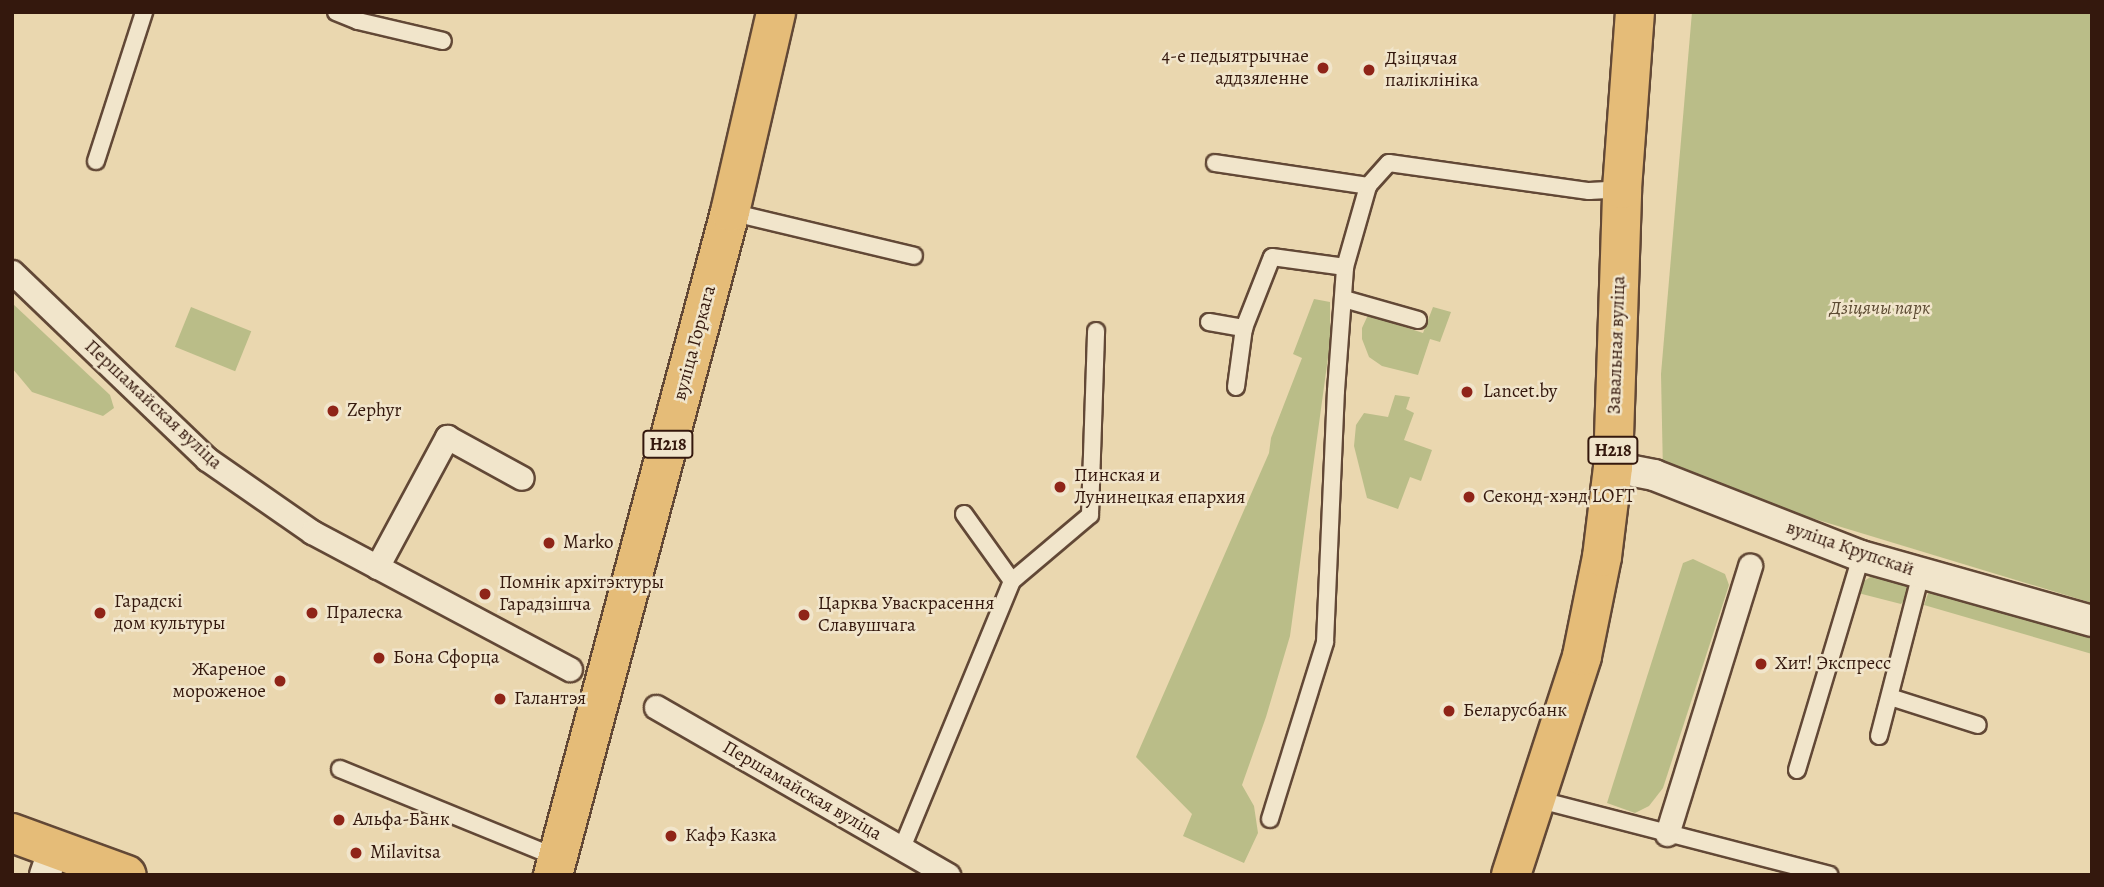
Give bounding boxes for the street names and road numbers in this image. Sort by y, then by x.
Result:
street label: Завальная вуліца [1603,275,1631,415]
street label: вуліца Горкага [669,283,721,403]
street label: Першамайская вуліца [79,335,227,475]
road number: Н218 [642,430,694,458]
road number: Н218 [1587,436,1639,464]
street label: вуліца Крупскай [1783,516,1917,582]
street label: Першамайская вуліца [718,736,886,846]

